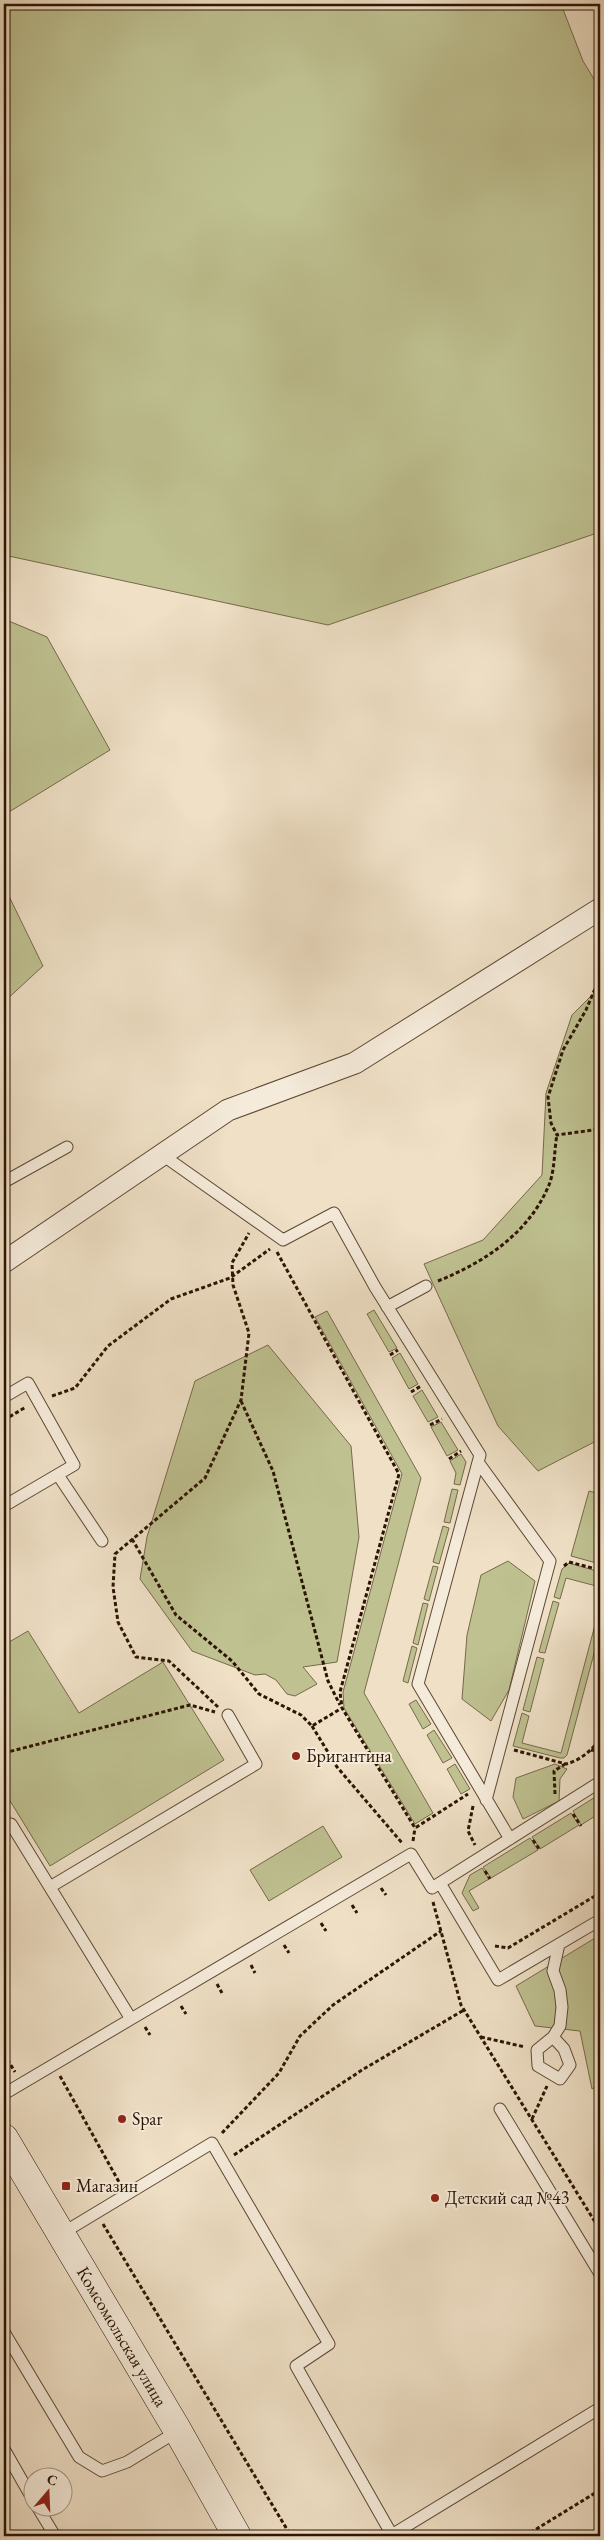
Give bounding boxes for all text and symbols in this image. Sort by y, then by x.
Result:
place label: Бригантина [306,1744,393,1767]
marker: Бригантина [290,1750,302,1762]
place label: Spar [132,2107,163,2130]
marker: Spar [116,2113,128,2125]
place label: Магазин [76,2174,138,2197]
marker: Магазин [60,2180,72,2192]
place label: Детский сад №43 [445,2186,569,2209]
marker: Детский сад №43 [429,2192,441,2204]
street label: Комсомольская улица [72,2262,173,2411]
north arrow [22,2468,72,2518]
text: С [45,2470,60,2490]

